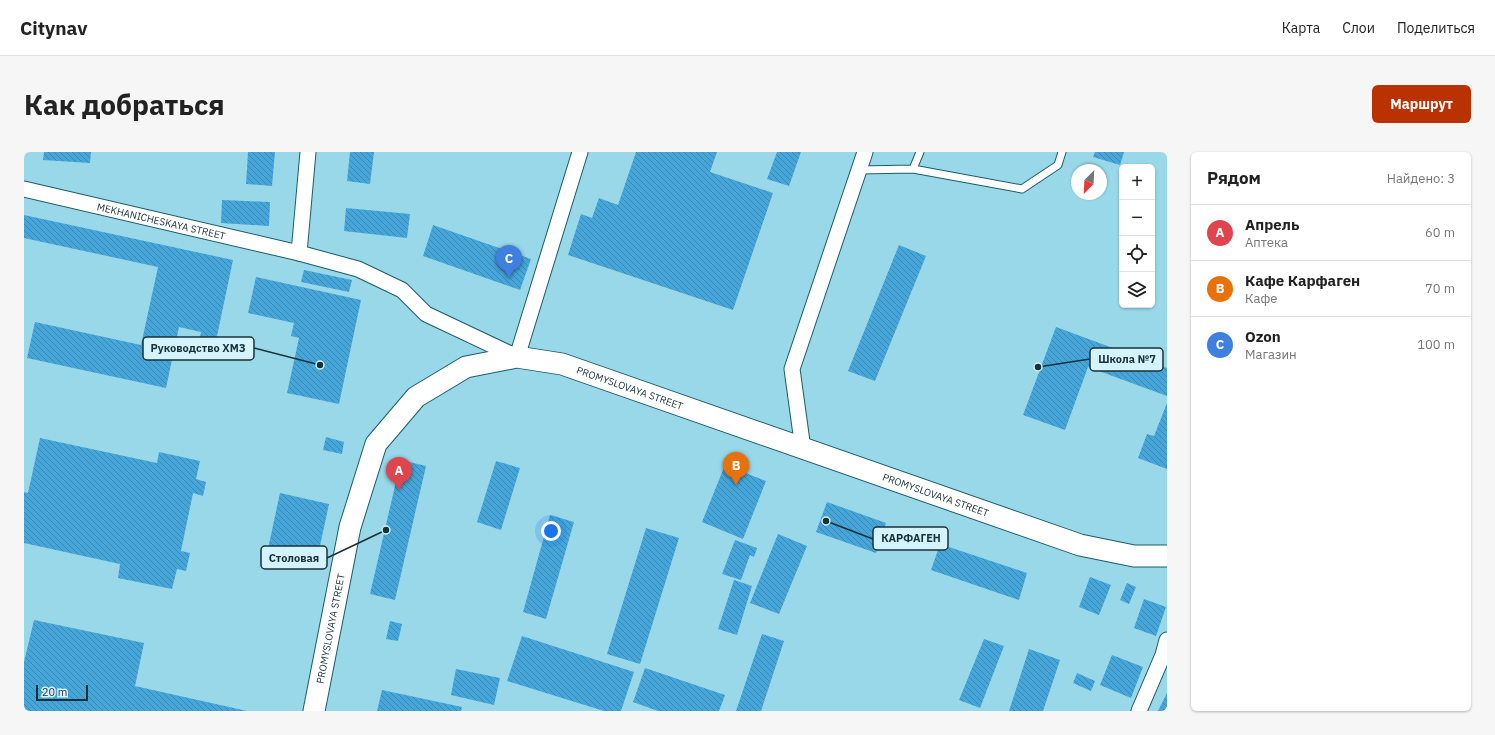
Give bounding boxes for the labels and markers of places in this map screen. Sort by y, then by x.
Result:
pin: C [496,245,522,278]
callout: Руководство ХМЗ [143,337,254,360]
callout: Школа №7 [1090,348,1163,371]
pin: B [723,452,749,485]
pin: A [386,457,412,490]
callout: КАРФАГЕН [873,527,948,550]
callout: Столовая [261,546,327,569]

